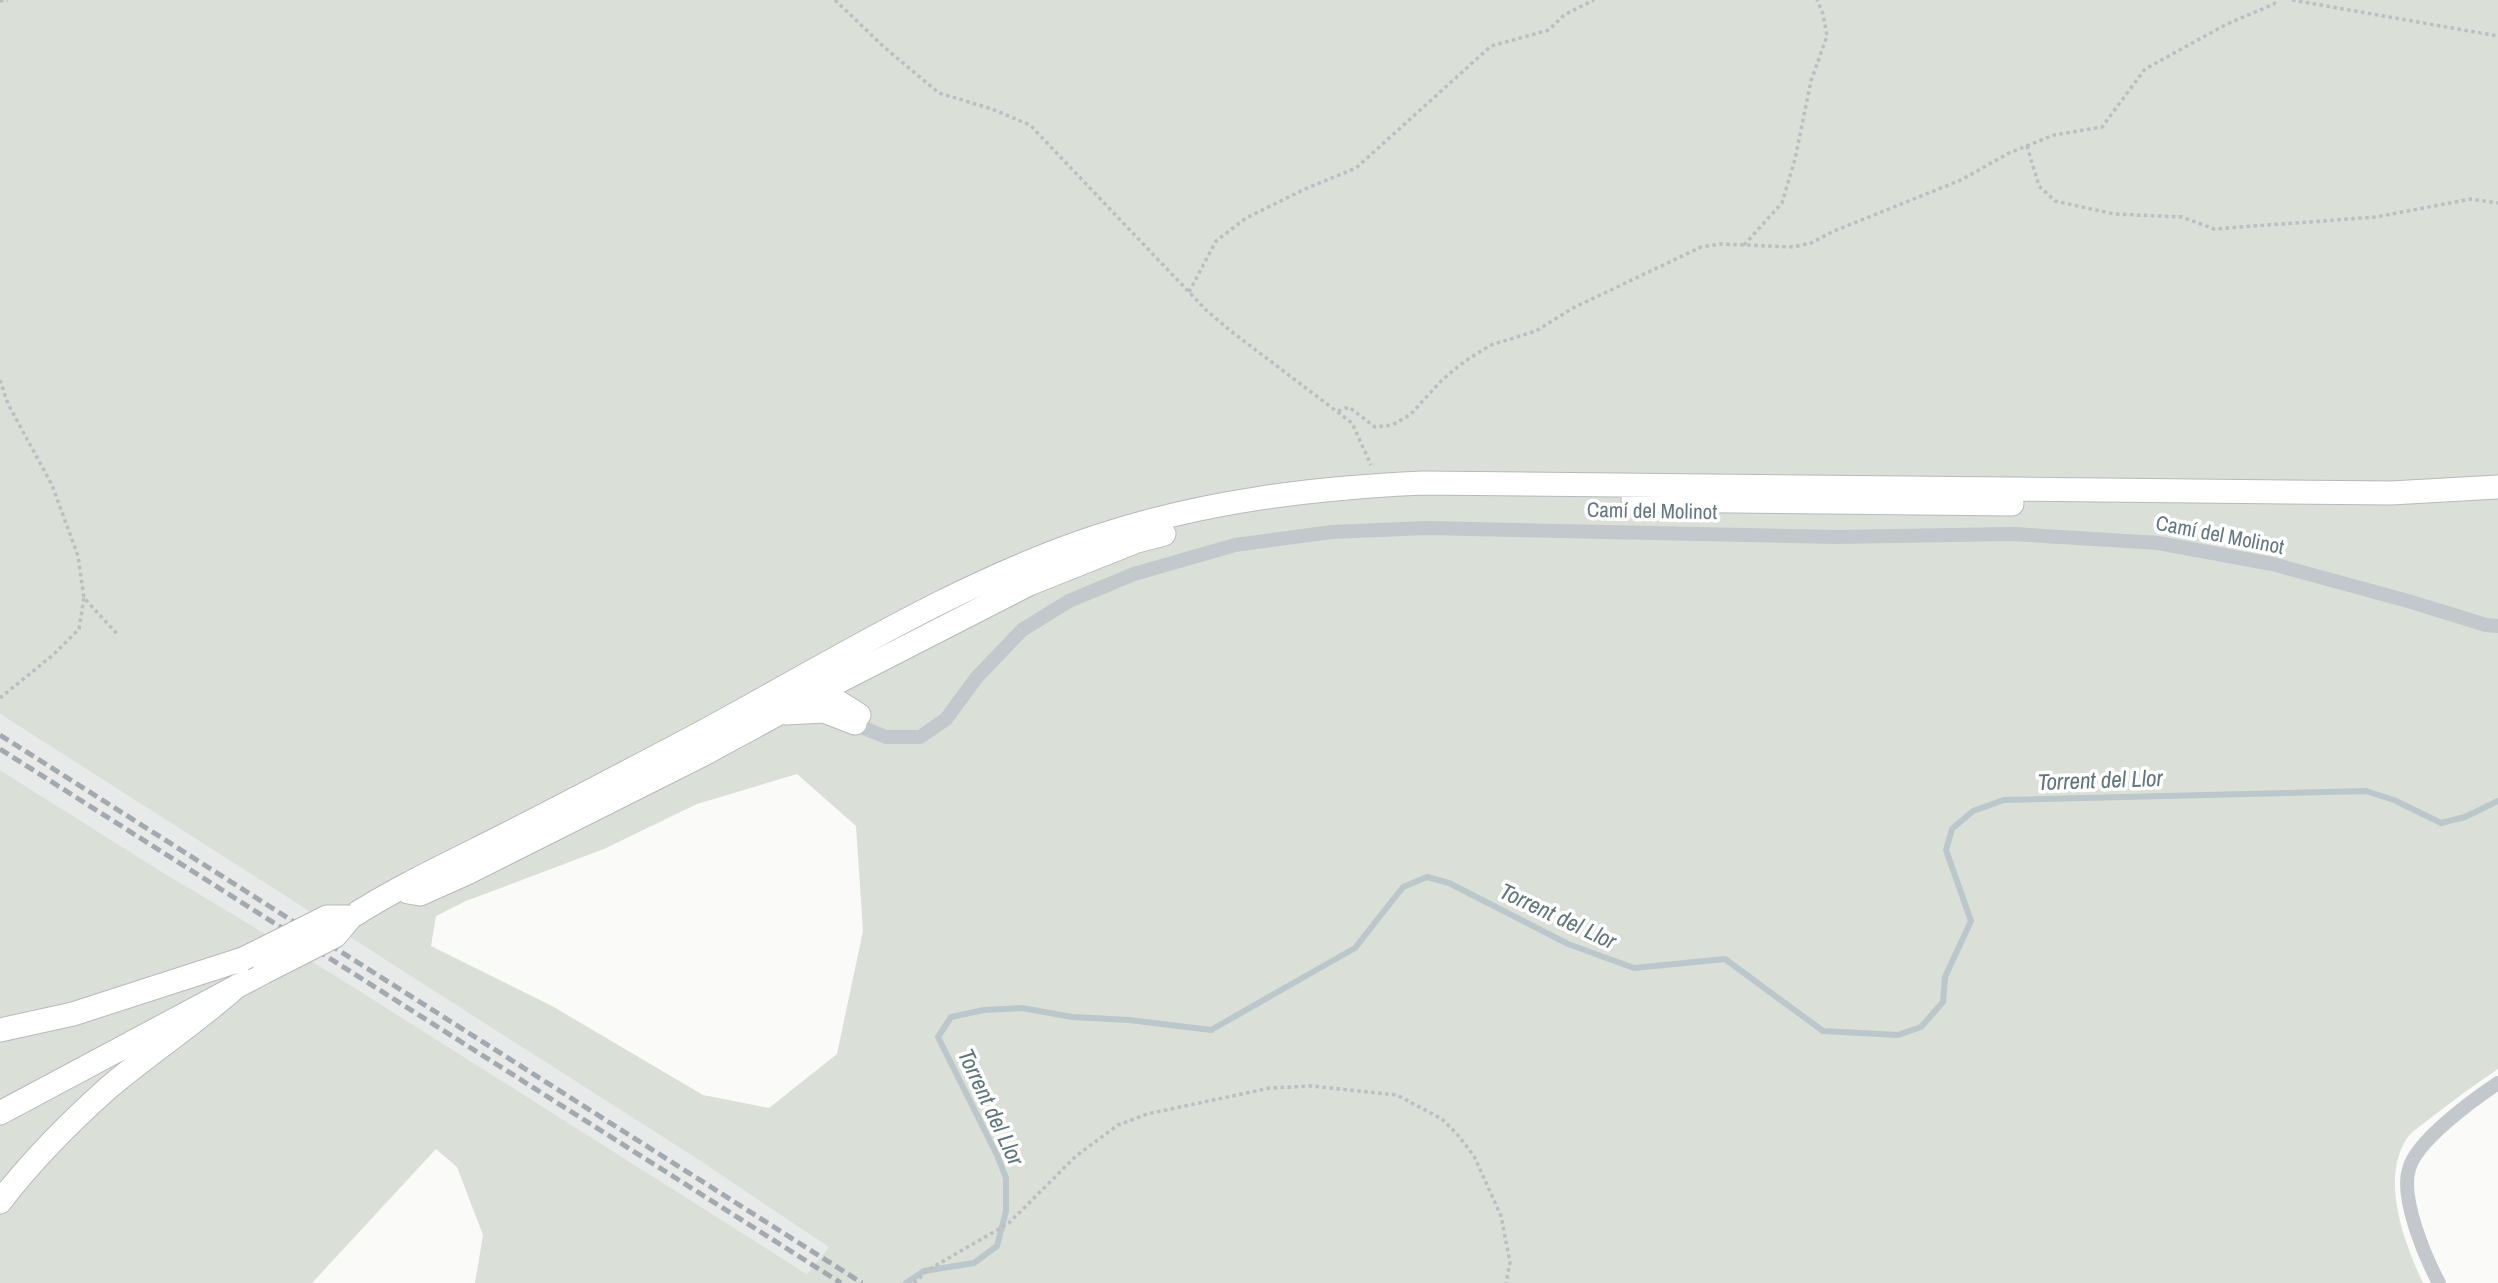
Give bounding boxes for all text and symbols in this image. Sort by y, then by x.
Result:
street label: Camí del Molinot [1587,495,1718,526]
street label: Camí del Molinot [2153,508,2287,561]
water label: Torrent del Llor [2037,762,2164,797]
water label: Torrent del Llor [1495,875,1622,956]
water label: Torrent del Llor [951,1043,1032,1171]

